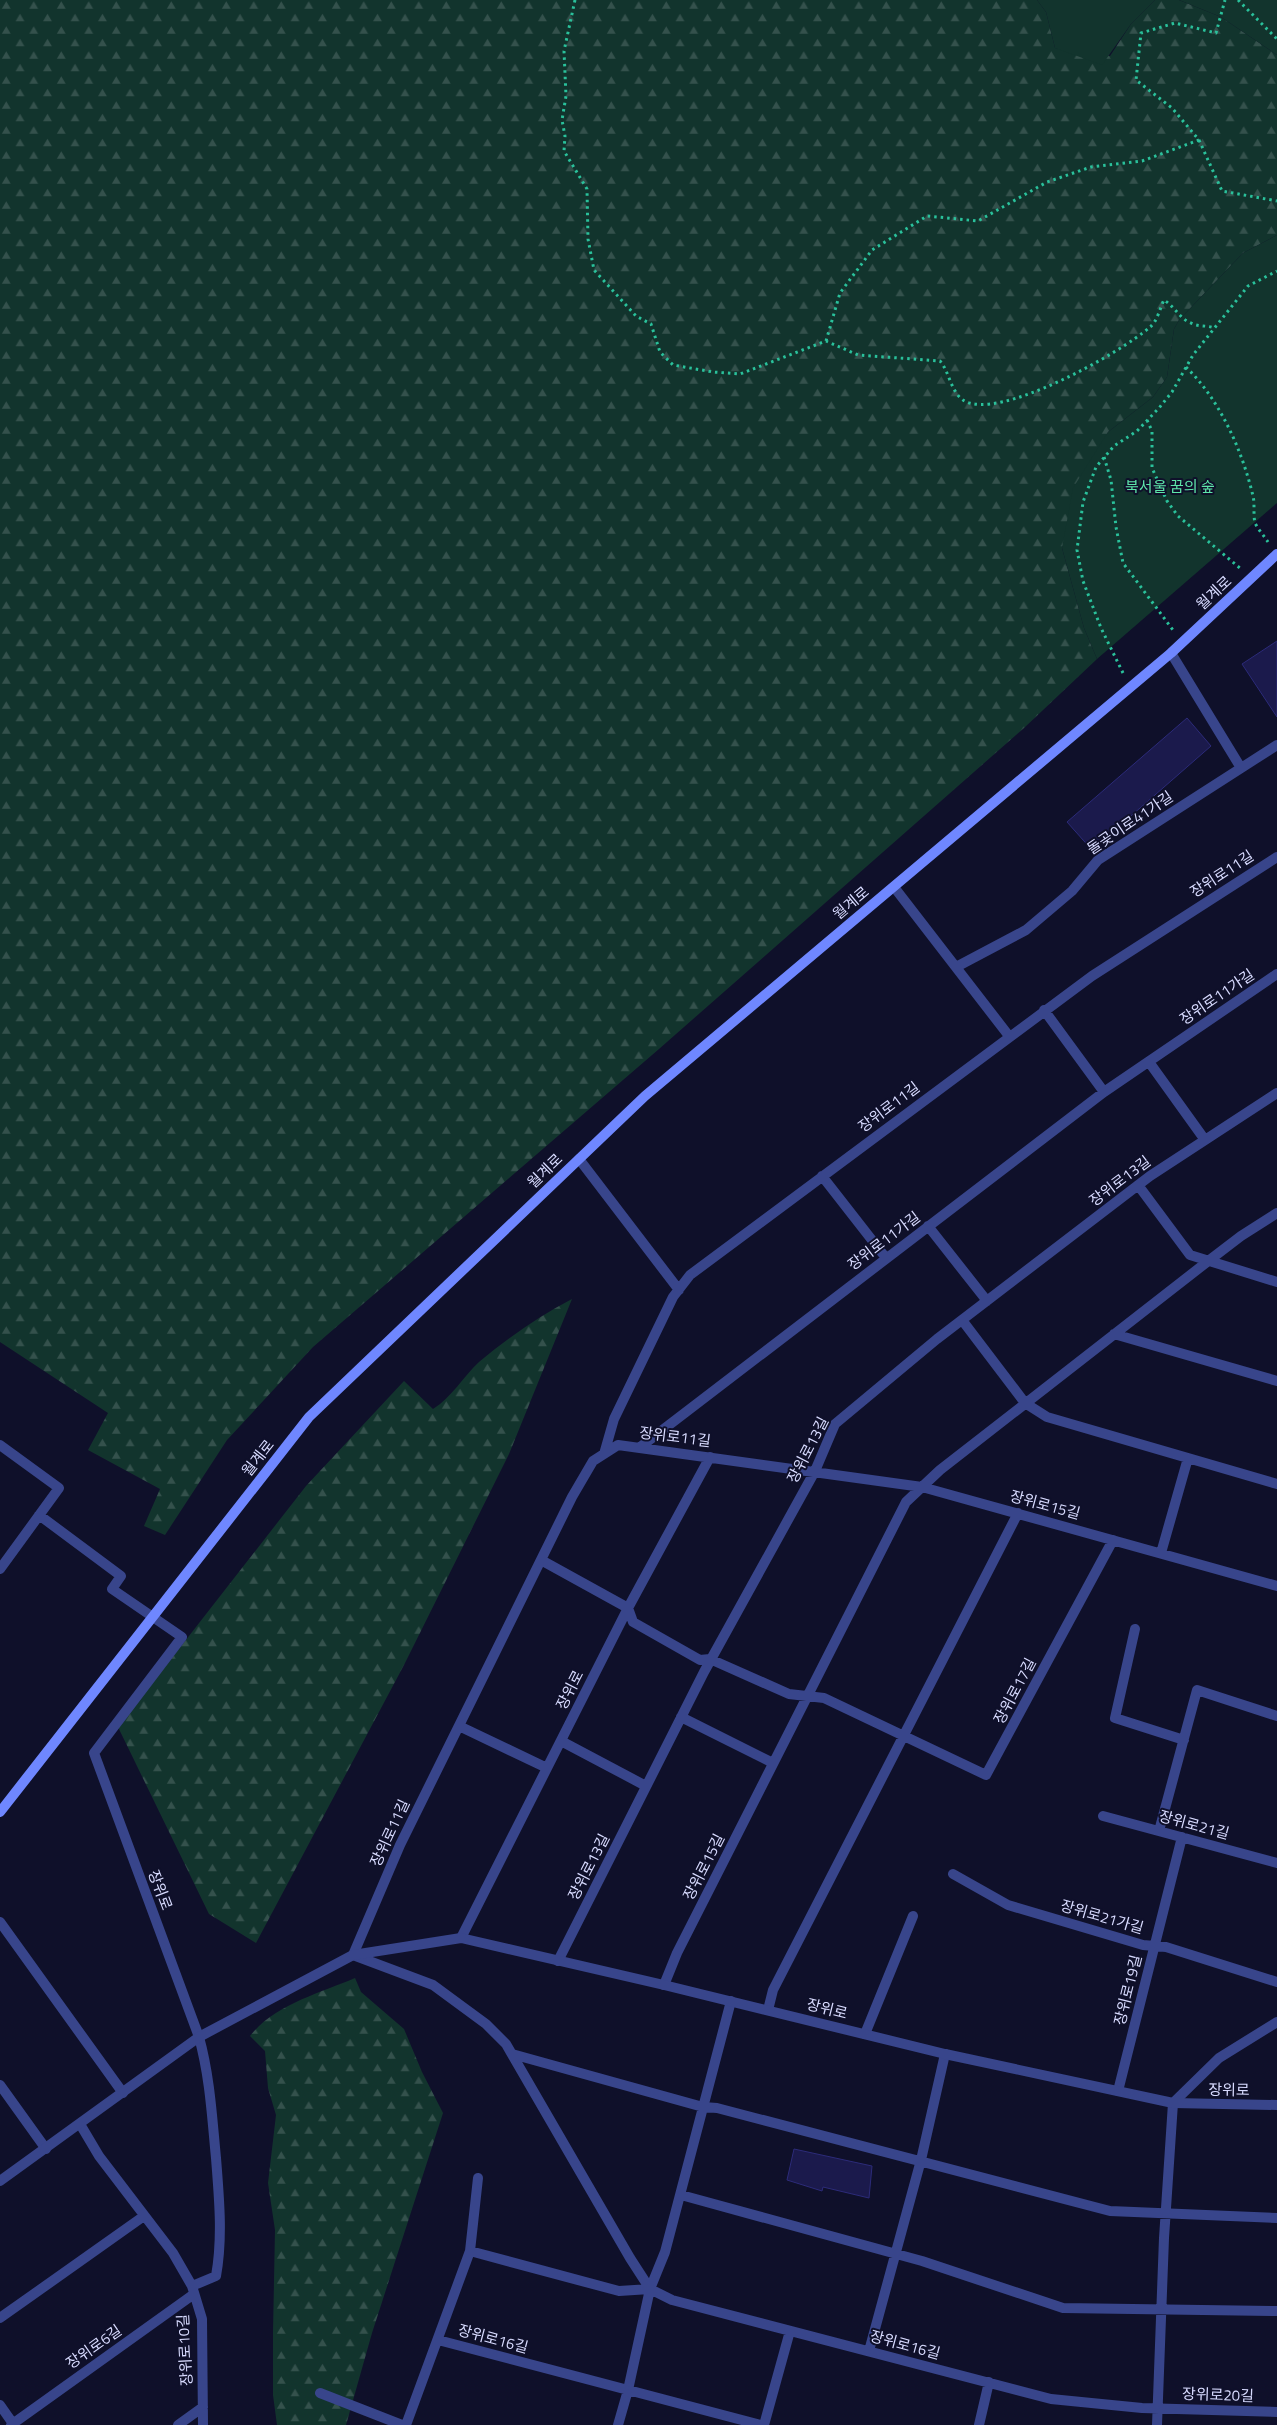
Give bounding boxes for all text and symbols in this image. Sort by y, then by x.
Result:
park label: 북서울 꿈의 숲 [1125,475,1215,498]
street label: 월계로 [1191,570,1237,615]
street label: 돌곶이로41가길 [1082,785,1177,860]
street label: 장위로11길 [1185,844,1258,903]
street label: 월계로 [827,880,874,925]
street label: 장위로11가길 [1175,963,1259,1030]
street label: 장위로11길 [853,1076,924,1137]
street label: 월계로 [522,1148,568,1193]
street label: 장위로13길 [1084,1150,1155,1211]
street label: 장위로11가길 [843,1206,925,1276]
street label: 장위로13길 [781,1412,834,1487]
street label: 장위로11길 [638,1421,712,1452]
street label: 월계로 [236,1434,279,1481]
street label: 장위로15길 [1007,1484,1083,1525]
street label: 장위로17길 [987,1654,1042,1728]
street label: 장위로 [550,1666,589,1713]
street label: 장위로11길 [364,1795,415,1870]
street label: 장위로21길 [1156,1804,1232,1845]
street label: 장위로13길 [562,1829,615,1904]
street label: 장위로15길 [677,1829,730,1904]
street label: 장위로 [142,1866,179,1913]
street label: 장위로21가길 [1058,1894,1147,1939]
street label: 장위로19길 [1108,1952,1147,2028]
street label: 장위로 [804,1992,850,2025]
street label: 장위로 [1208,2078,1250,2101]
street label: 장위로10길 [171,2313,198,2387]
street label: 장위로16길 [455,2318,531,2359]
street label: 장위로6길 [61,2319,126,2374]
street label: 장위로16길 [867,2324,943,2365]
street label: 장위로20길 [1182,2382,1254,2407]

